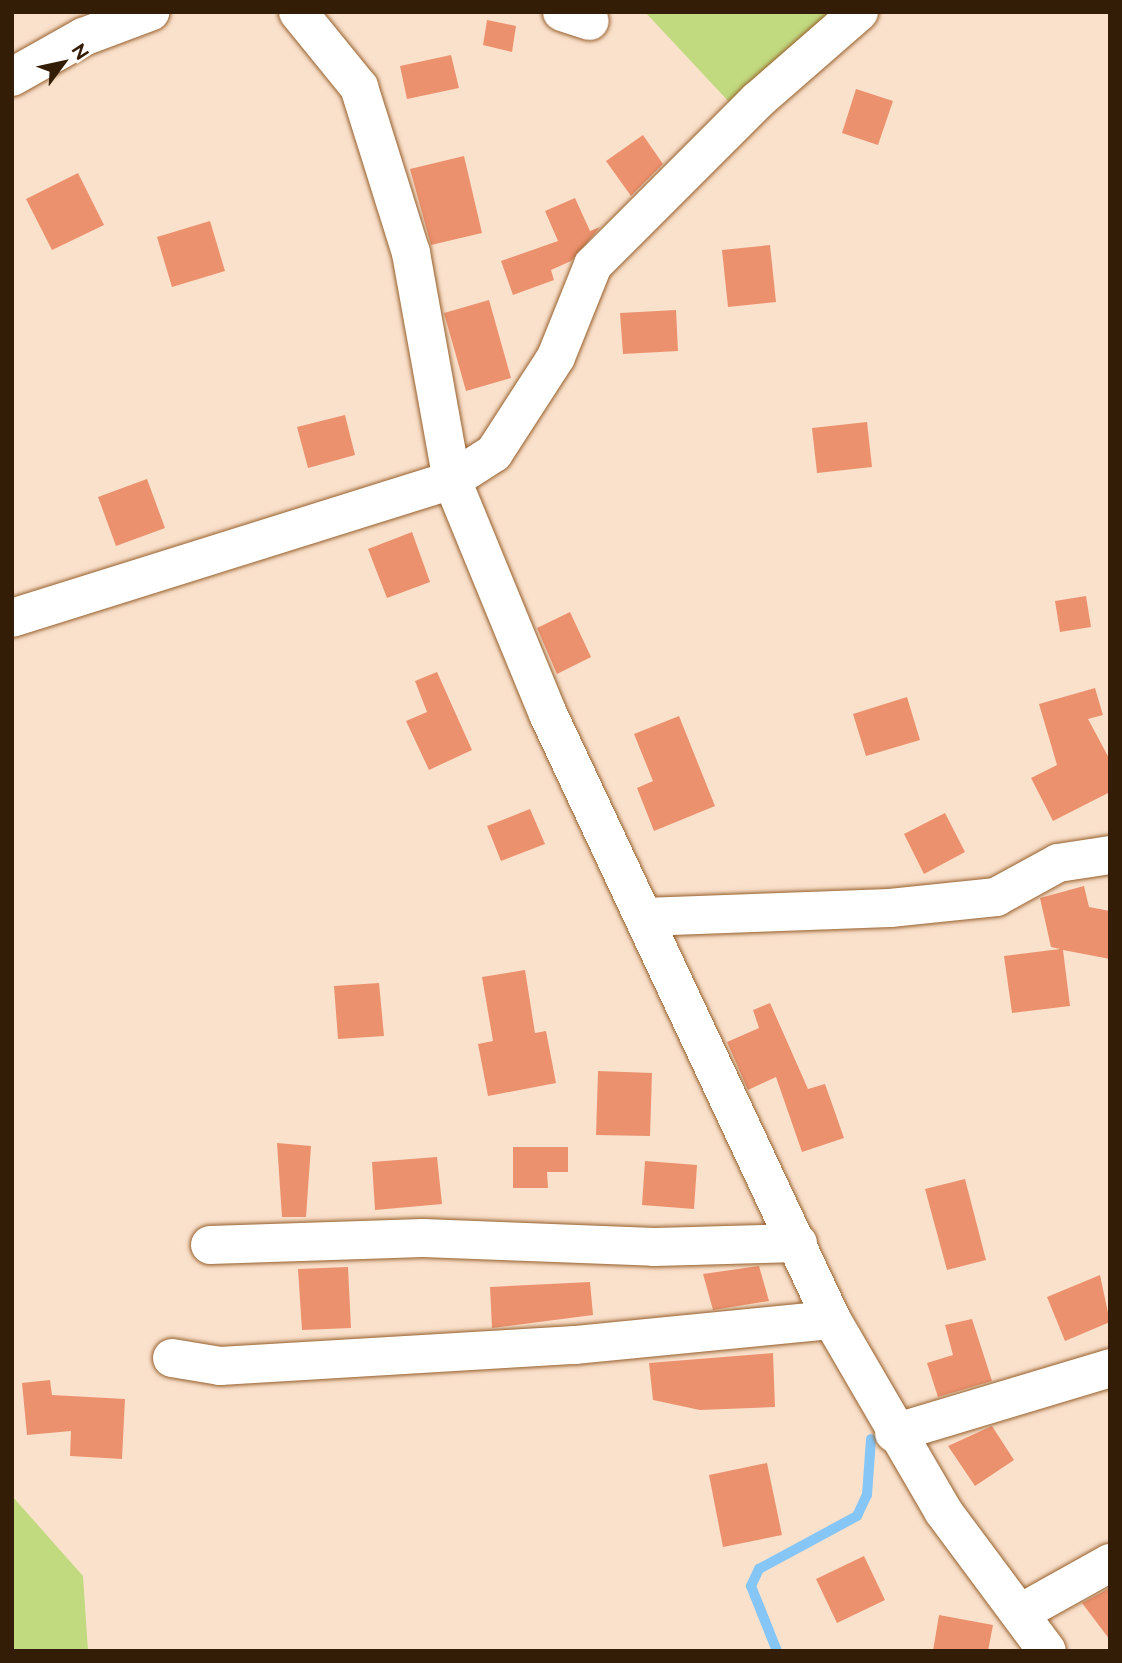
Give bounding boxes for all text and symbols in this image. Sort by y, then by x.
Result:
north arrow [28,28,98,98]
text: N [67,39,94,64]

